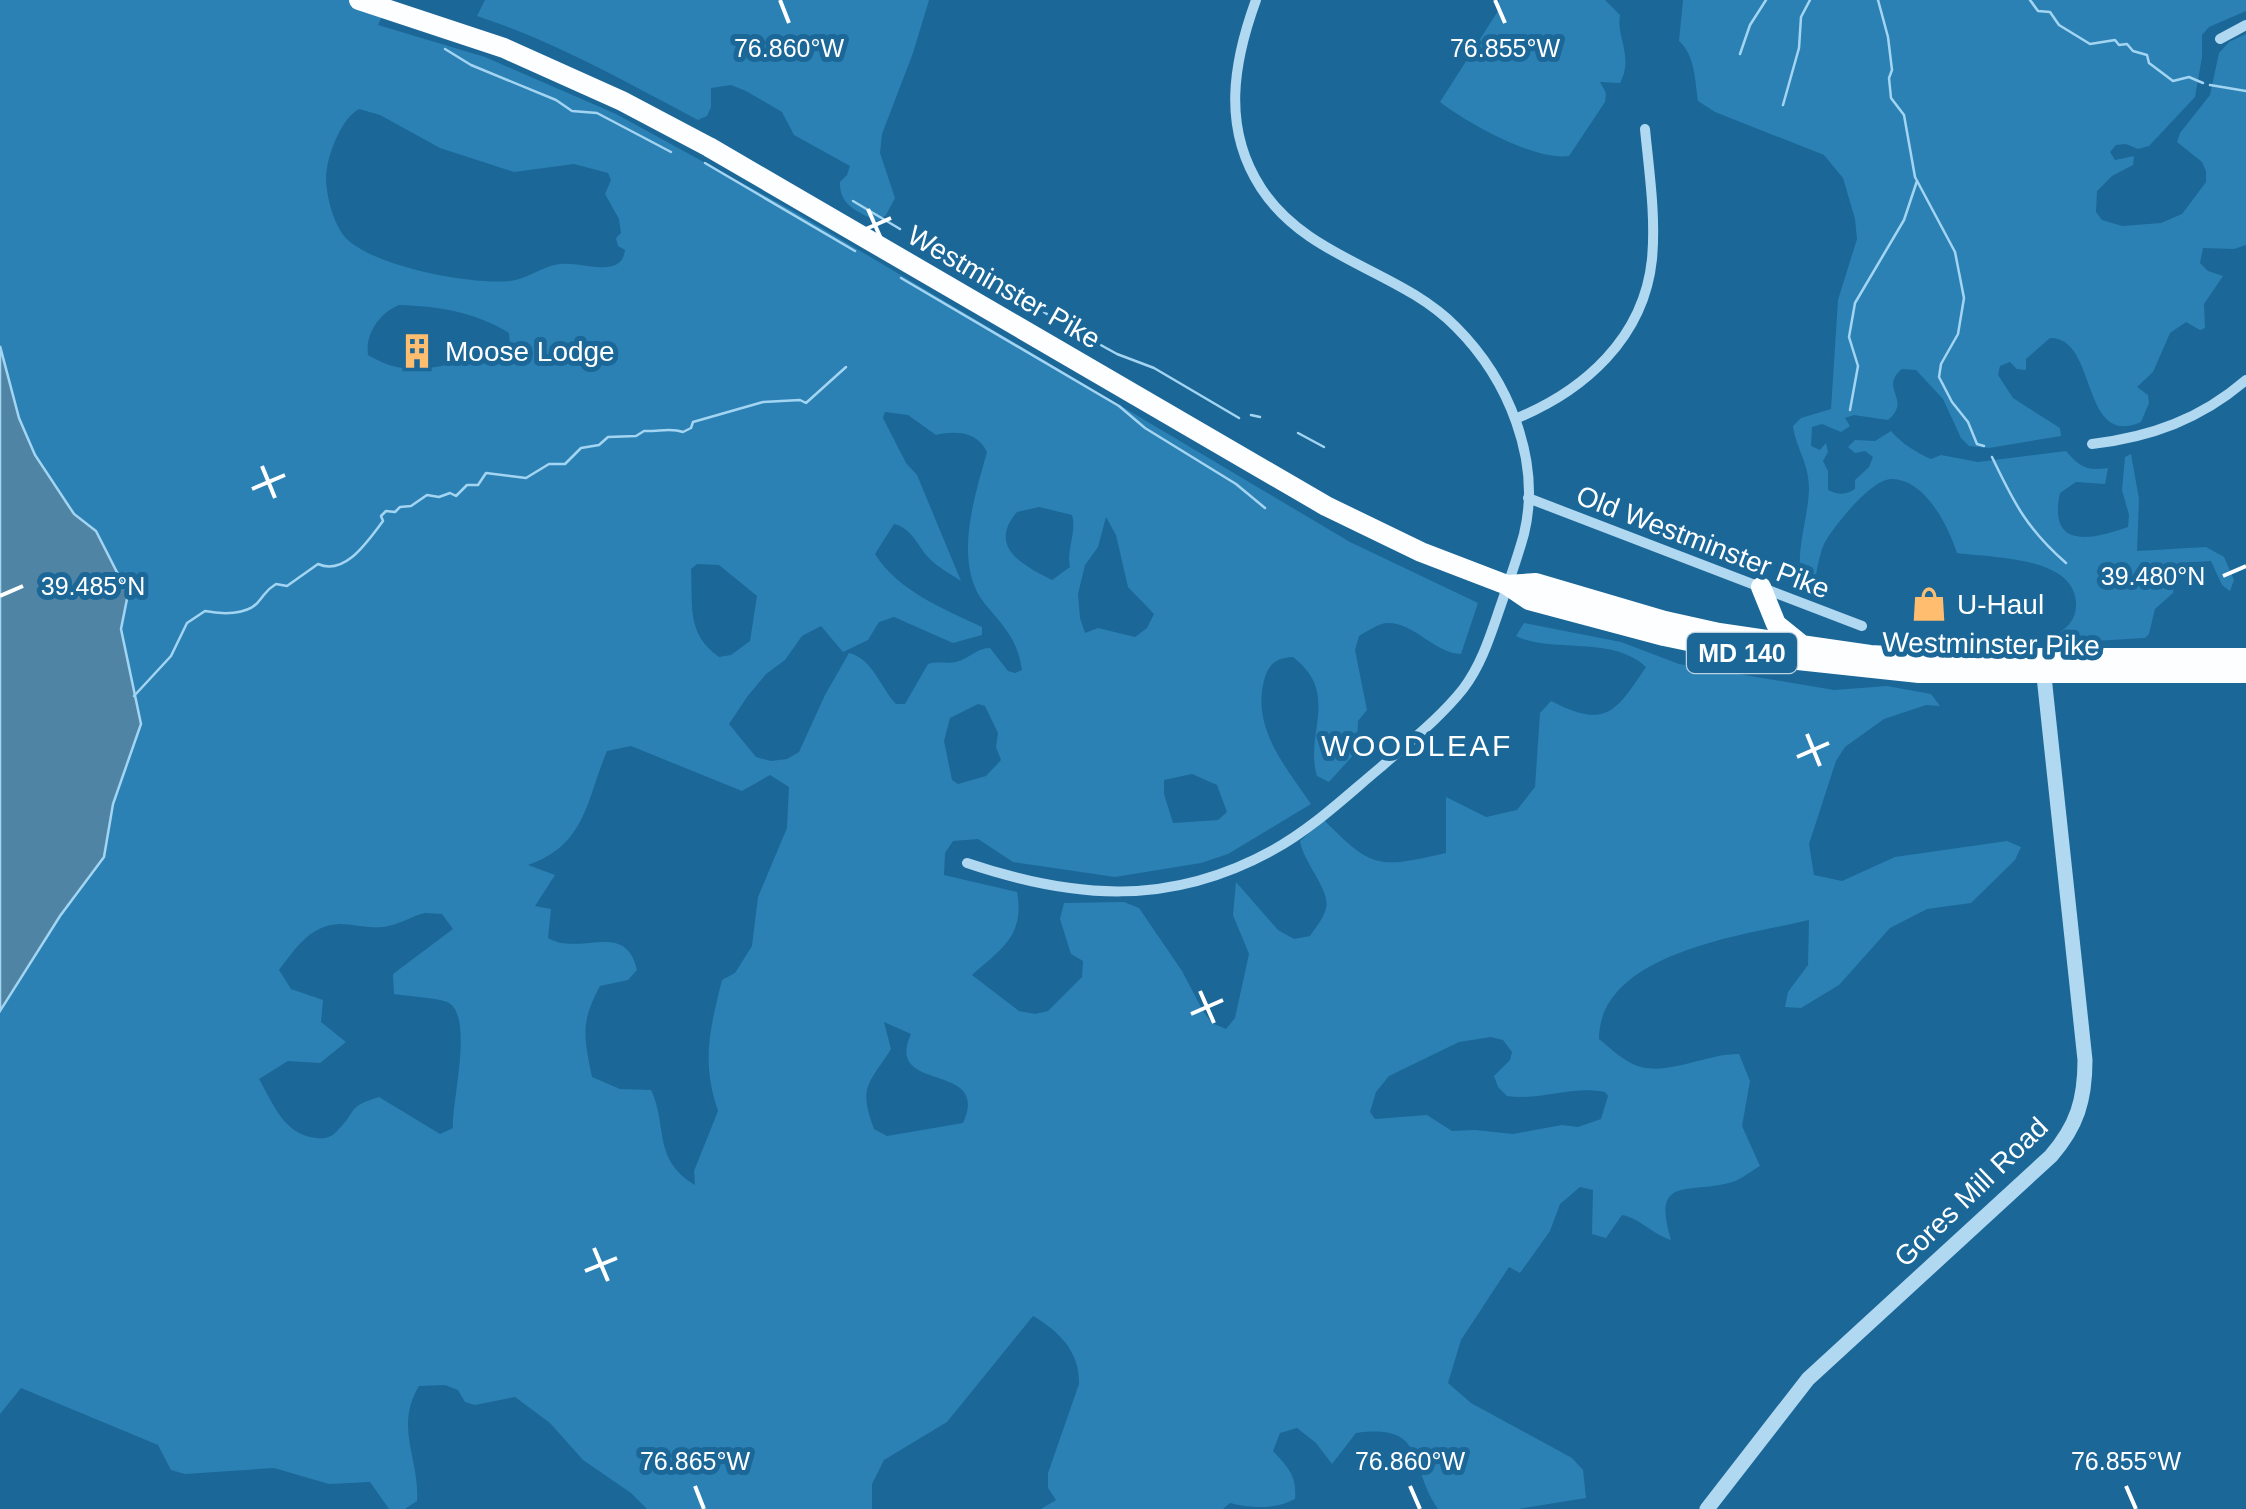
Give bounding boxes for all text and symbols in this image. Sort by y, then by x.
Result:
text: 76.860°W [734,34,844,62]
text: 76.855°W [1450,34,1560,62]
street label: Westminster Pike [902,219,1106,355]
building icon: Moose Lodge [398,332,436,370]
place label: Moose Lodge [445,336,615,367]
street label: Old Westminster Pike [1572,479,1834,605]
text: 39.480°N [2101,562,2205,590]
text: 39.485°N [41,572,145,600]
shop icon: U-Haul [1910,585,1948,623]
place label: U-Haul [1957,589,2044,620]
street label: Westminster Pike [1882,627,2100,661]
road number: MD 140 [1687,633,1797,673]
district label: WOODLEAF [1321,729,1513,762]
street label: Gores Mill Road [1888,1111,2054,1273]
text: 76.865°W [640,1447,750,1475]
text: 76.860°W [1355,1447,1465,1475]
text: 76.855°W [2071,1447,2181,1475]

